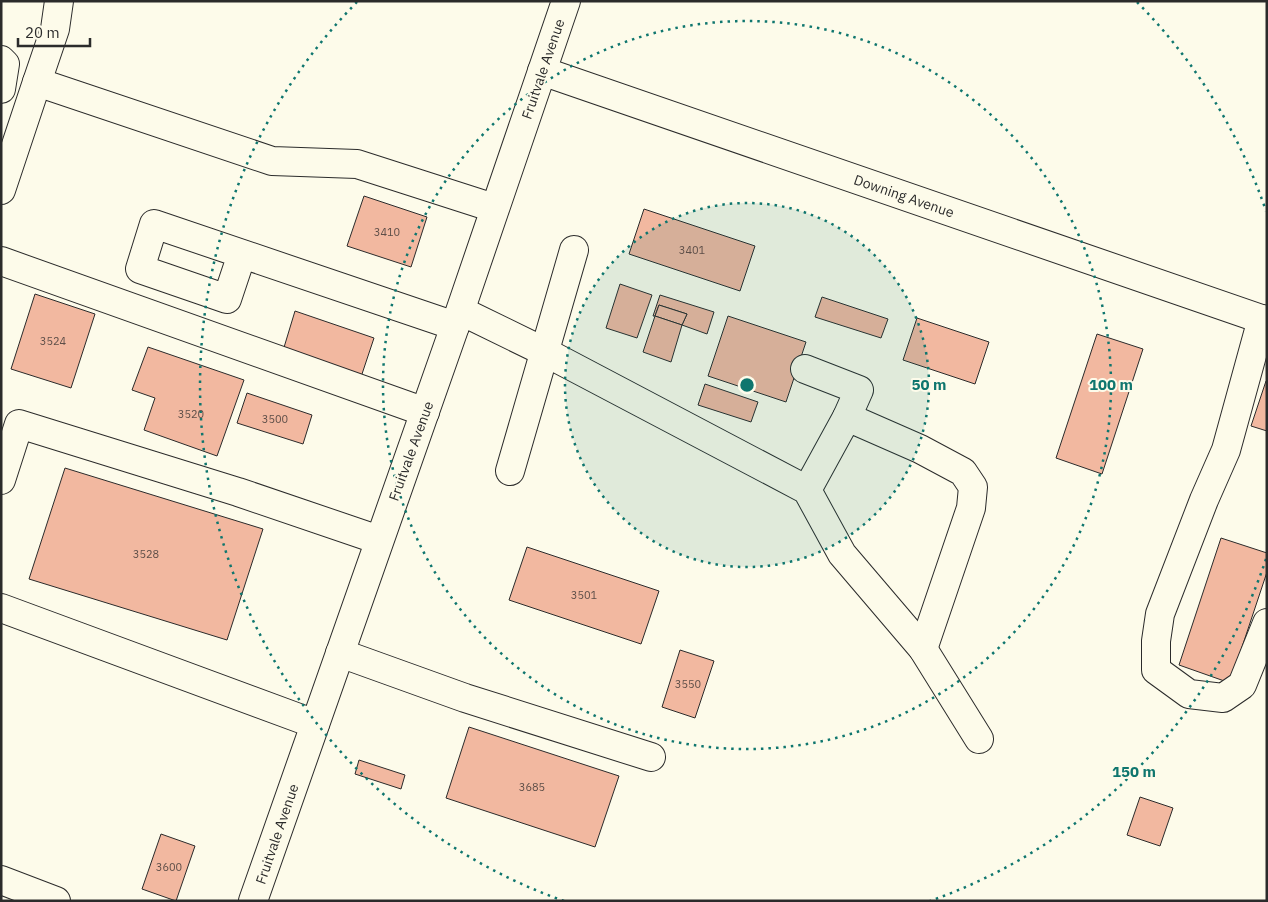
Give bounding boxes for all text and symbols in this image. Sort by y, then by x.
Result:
scale bar [18,15,90,47]
street label: Fruitvale Avenue [517,16,569,121]
text: 20 m [25,23,60,42]
street label: Downing Avenue [852,170,957,222]
house number: 3410 [374,225,400,239]
house number: 3401 [679,243,706,257]
house number: 3524 [40,334,67,348]
text: 50 m [912,375,946,394]
text: 100 m [1089,375,1133,394]
centre of rings [738,376,756,394]
street label: Fruitvale Avenue [385,398,437,503]
house number: 3520 [178,407,204,421]
house number: 3500 [262,412,288,426]
house number: 3528 [133,547,159,561]
house number: 3501 [571,588,598,602]
house number: 3550 [675,677,701,691]
text: 150 m [1112,762,1156,781]
house number: 3685 [519,780,545,794]
street label: Fruitvale Avenue [251,781,303,886]
house number: 3600 [156,860,182,874]

